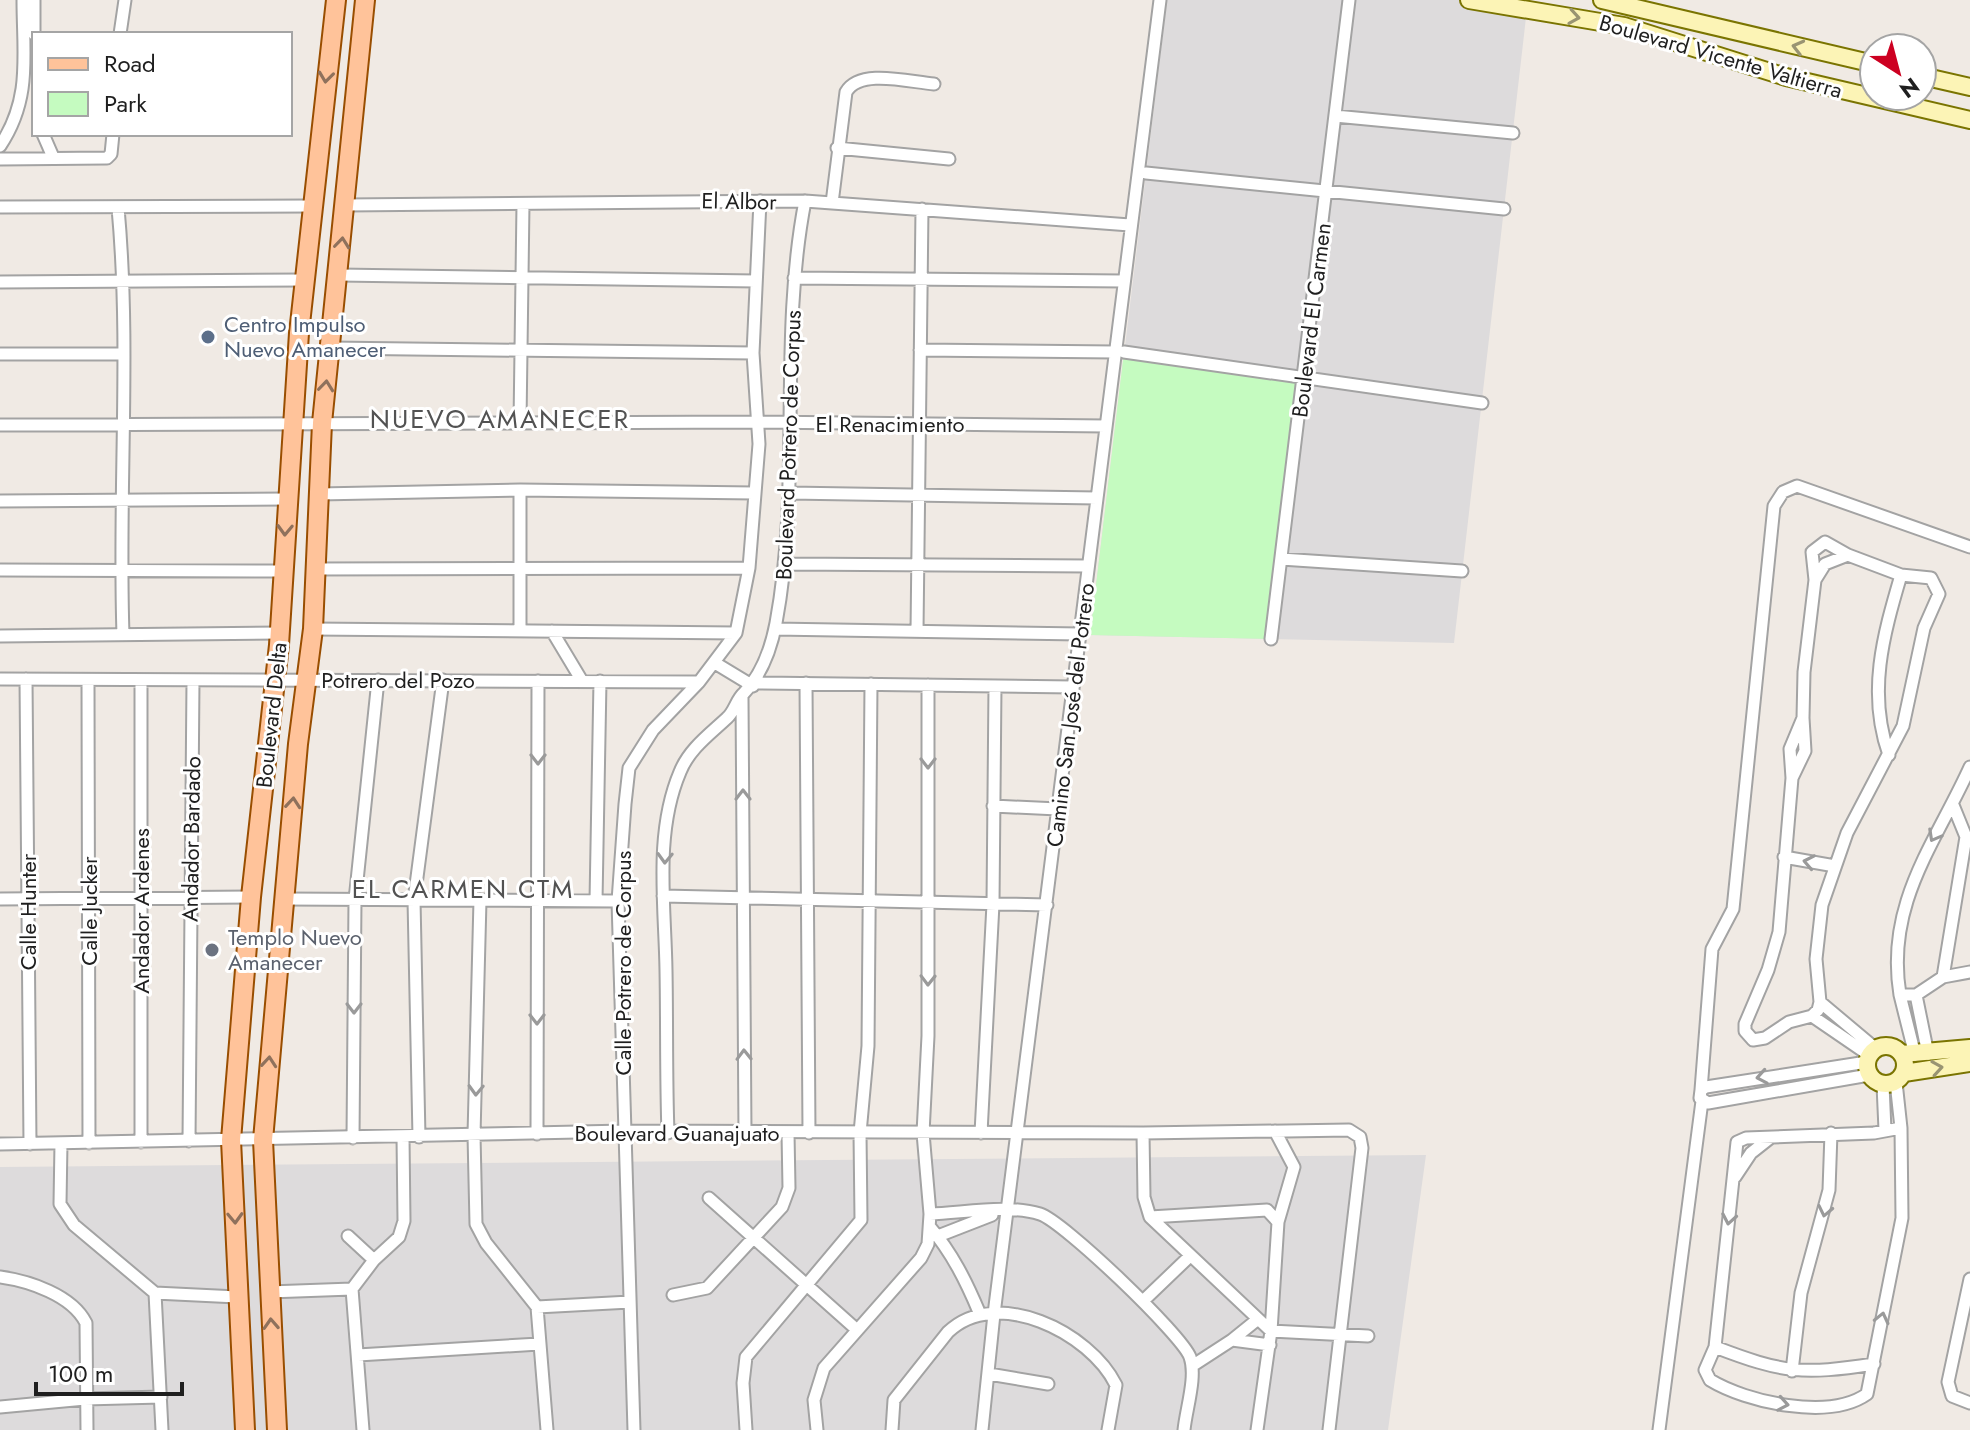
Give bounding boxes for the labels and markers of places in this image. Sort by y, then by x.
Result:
place label: Centro Impulso Nuevo Amanecer [224,308,387,365]
marker: Centro Impulso Nuevo Amanecer [199,328,217,346]
place label: Templo Nuevo Amanecer [228,921,362,978]
marker: Templo Nuevo Amanecer [203,941,221,959]

